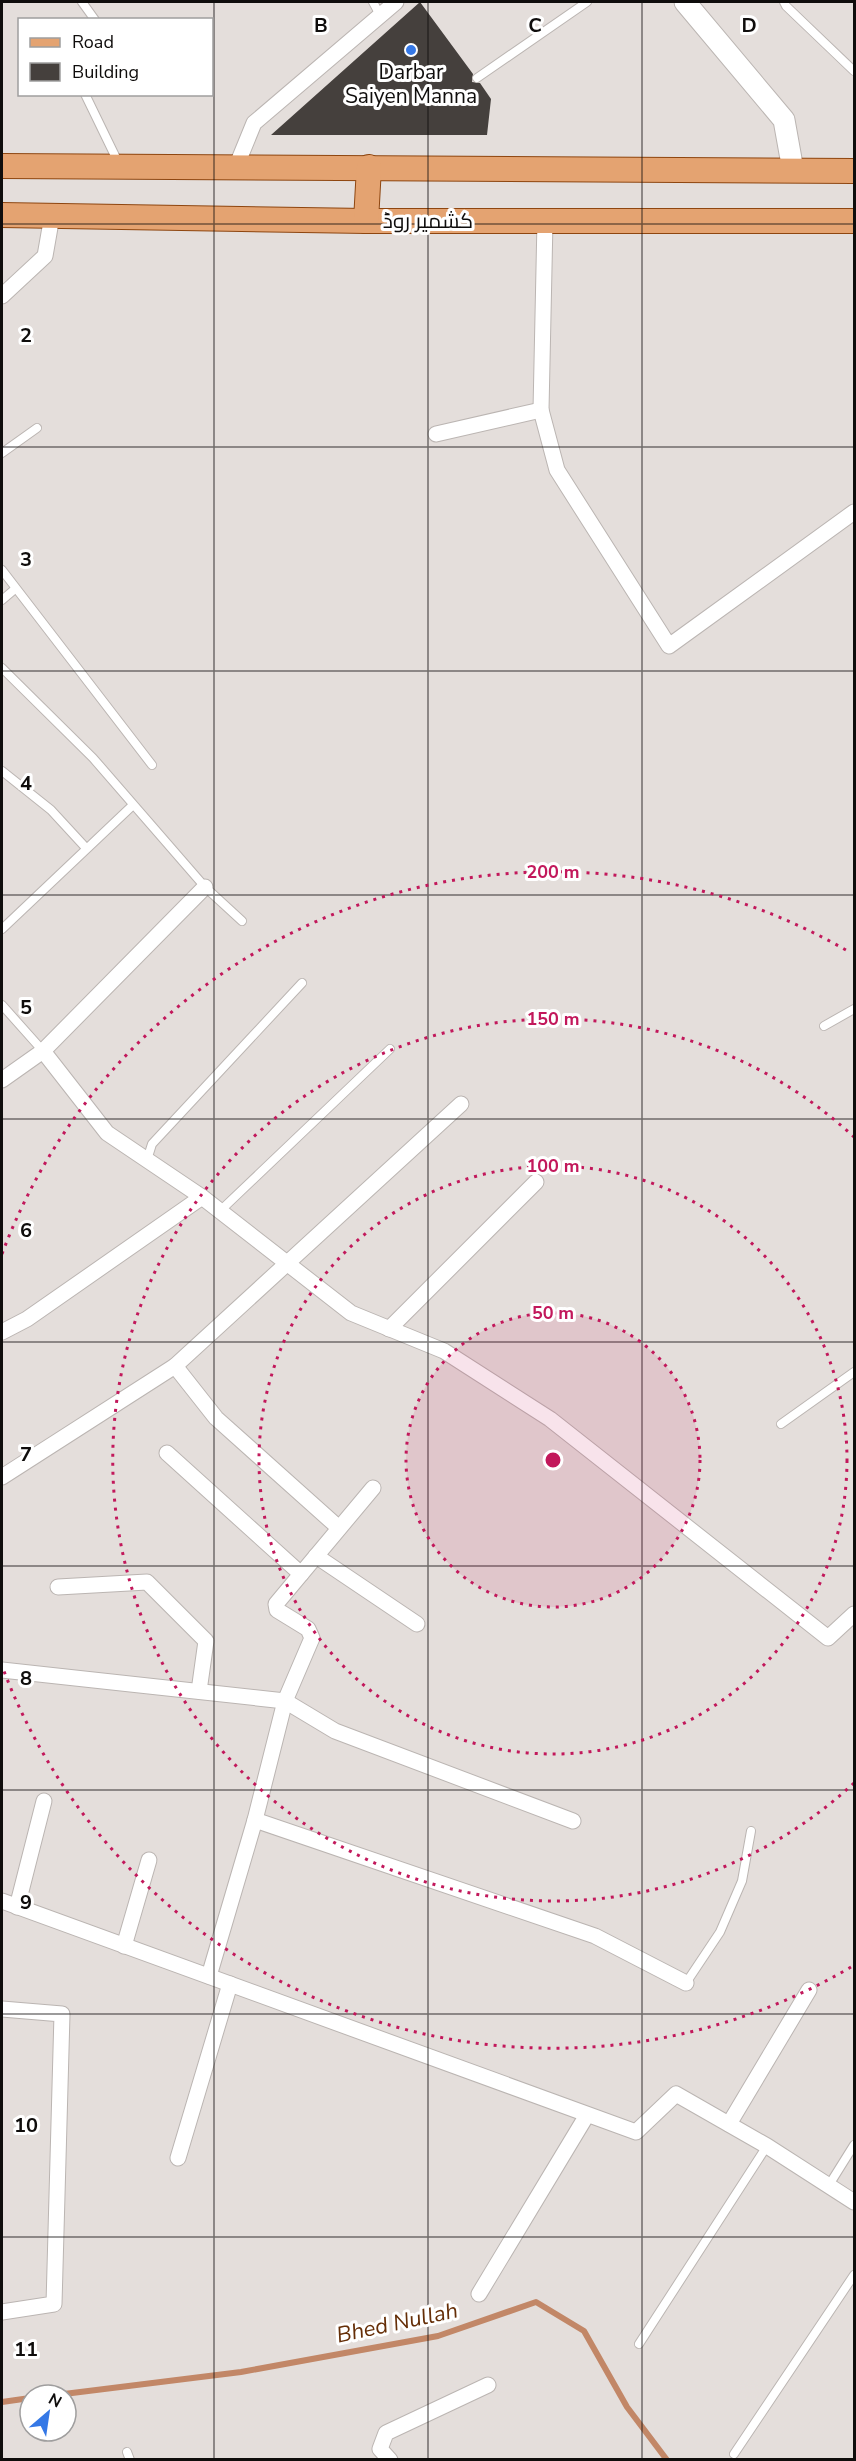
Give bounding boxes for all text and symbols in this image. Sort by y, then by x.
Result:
text: B [314,12,328,39]
text: C [528,12,542,39]
text: D [741,12,757,39]
legend [18,18,213,96]
text: Road [72,30,114,54]
marker: Darbar Saiyen Manna [404,43,418,57]
place label: Darbar Saiyen Manna [345,58,477,110]
text: Building [72,60,139,84]
street label: کشمیر روڈ [383,207,473,235]
text: 2 [20,322,32,349]
text: 3 [20,546,32,573]
text: 4 [20,770,32,797]
text: 200 m [526,860,580,884]
text: 5 [20,994,32,1021]
text: 150 m [526,1007,580,1031]
text: 100 m [526,1154,580,1178]
text: 6 [20,1217,32,1244]
text: 50 m [532,1301,574,1325]
text: 7 [20,1441,32,1468]
centre of rings [543,1450,563,1470]
text: 8 [20,1665,32,1692]
text: 9 [20,1889,32,1916]
text: 10 [14,2112,38,2139]
water label: Bhed Nullah [334,2295,461,2350]
text: 11 [14,2336,38,2363]
north arrow [18,2383,78,2443]
text: N [44,2388,65,2413]

